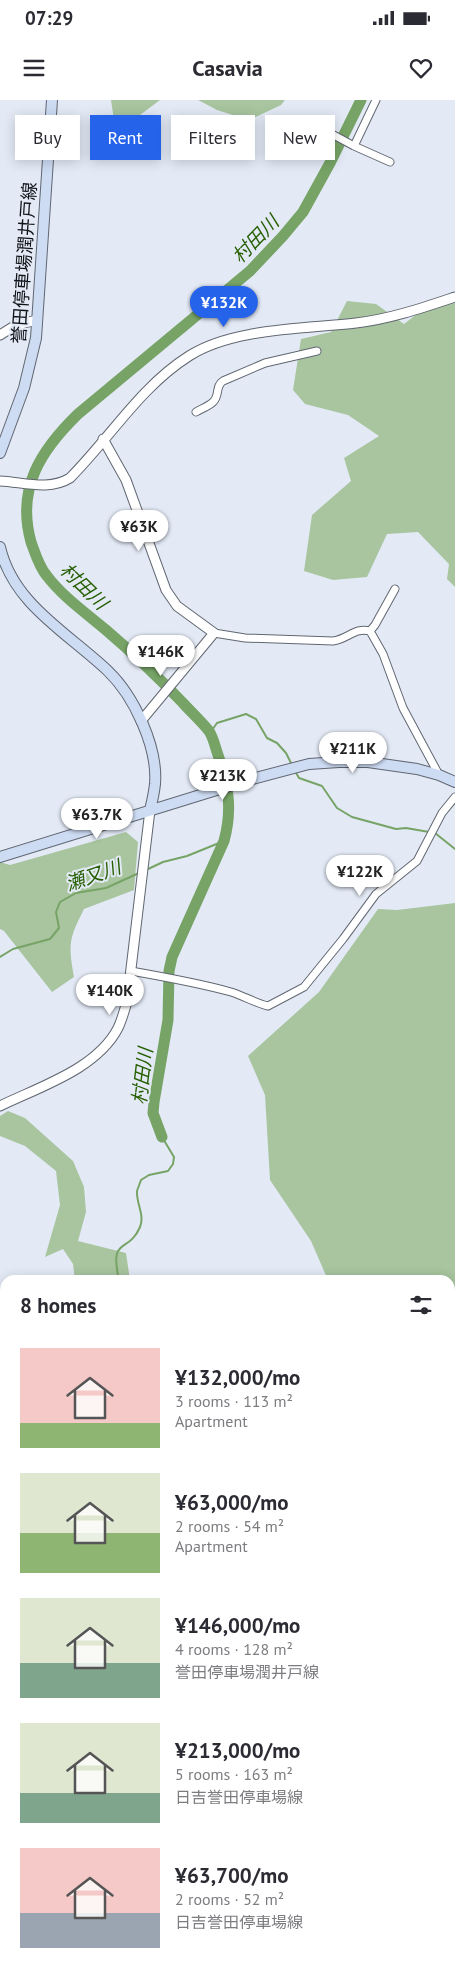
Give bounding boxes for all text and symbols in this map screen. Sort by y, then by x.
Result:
text: 07:29 [25,6,73,30]
icon: menu [20,54,48,82]
text: Casavia [192,54,263,82]
icon: heart [407,54,435,82]
chip: Buy [15,115,80,160]
chip: Rent [90,115,161,160]
chip: Filters [171,115,255,160]
chip: New [265,115,335,160]
street label: 誉田停車場潤井戸線 [7,181,41,345]
water label: 村田川 [227,209,285,268]
pin: ¥132K [189,286,259,328]
text: ¥132K [201,292,247,312]
pin: ¥63K [109,510,169,552]
text: ¥63K [120,516,158,536]
water label: 村田川 [55,558,114,616]
pin: ¥146K [126,634,196,677]
text: ¥146K [138,641,184,661]
pin: ¥211K [318,732,388,774]
text: ¥211K [330,738,376,758]
pin: ¥213K [188,758,258,801]
text: ¥213K [200,765,246,785]
pin: ¥63.7K [56,798,138,840]
text: ¥63.7K [72,804,122,824]
water label: 瀬又川 [62,854,126,896]
pin: ¥122K [325,854,395,897]
text: ¥122K [337,861,383,881]
pin: ¥140K [75,974,145,1016]
text: ¥140K [87,980,133,1000]
water label: 村田川 [127,1044,158,1106]
icon: filters [407,1291,435,1319]
text: 8 homes [20,1292,96,1319]
text: ¥132,000/mo [175,1364,300,1391]
icon: home [60,1368,120,1428]
text: 3 rooms · 113 m² [175,1391,293,1411]
text: Apartment [175,1411,248,1431]
text: ¥63,000/mo [175,1489,288,1516]
icon: home [60,1493,120,1553]
text: 2 rooms · 54 m² [175,1516,284,1536]
text: Apartment [175,1536,248,1556]
text: ¥146,000/mo [175,1612,300,1639]
icon: home [60,1618,120,1678]
text: 4 rooms · 128 m² [175,1639,293,1659]
text: 誉田停車場潤井戸線 [175,1662,319,1682]
text: ¥213,000/mo [175,1737,300,1764]
icon: home [60,1743,120,1803]
text: 5 rooms · 163 m² [175,1764,293,1784]
text: 日吉誉田停車場線 [175,1787,303,1807]
text: ¥63,700/mo [175,1862,288,1889]
icon: home [60,1868,120,1928]
text: 2 rooms · 52 m² [175,1889,284,1909]
text: 日吉誉田停車場線 [175,1912,303,1932]

